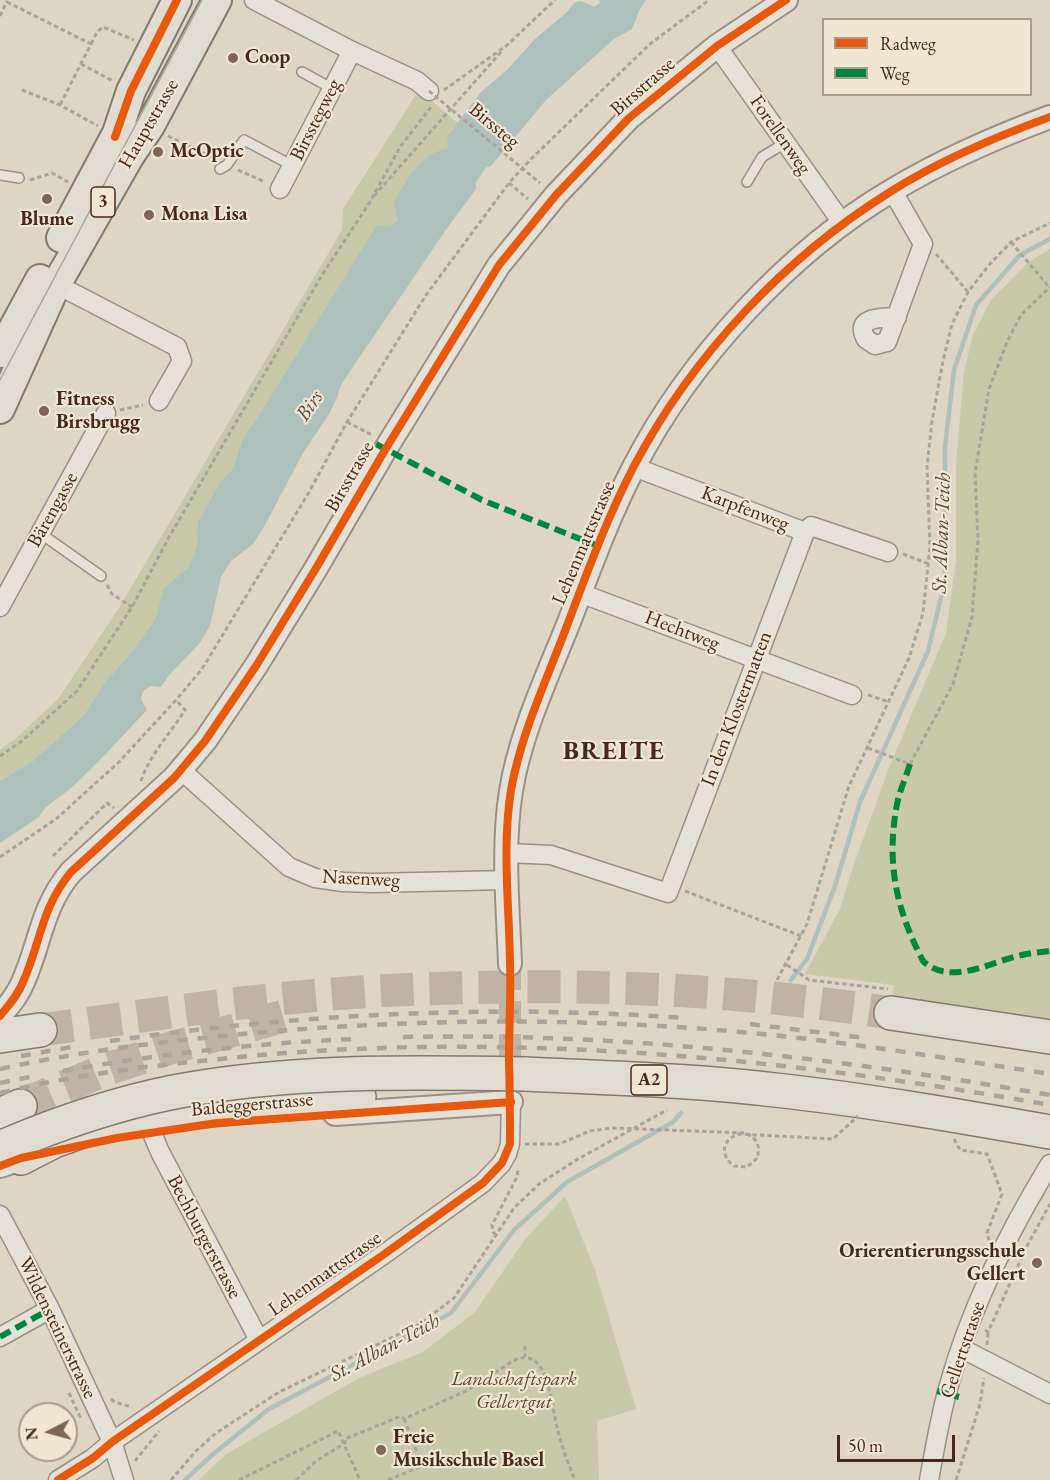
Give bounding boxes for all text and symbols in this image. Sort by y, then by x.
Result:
legend [822,18,1032,96]
text: Radweg [880,32,936,55]
place label: Coop [245,46,290,70]
marker: Coop [226,51,240,65]
street label: Birsstrasse [606,52,680,122]
text: Weg [880,62,910,85]
street label: Hauptstrasse [114,75,184,173]
street label: Birsstegweg [285,75,347,165]
street label: Forellenweg [744,91,816,179]
street label: Birssteg [464,98,524,154]
place label: McOptic [170,140,244,164]
marker: McOptic [151,145,165,159]
road number: 3 [91,187,115,217]
marker: Blume [40,192,54,206]
place label: Mona Lisa [161,203,247,227]
place label: Blume [20,208,74,232]
marker: Mona Lisa [142,208,156,222]
water label: Birs [291,386,329,426]
place label: Fitness Birsbrugg [56,388,140,435]
marker: Fitness Birsbrugg [37,404,51,418]
street label: Birsstrasse [320,437,380,517]
street label: Bärengasse [23,468,83,552]
water label: St. Alban-Teich [927,472,957,594]
street label: Lehenmattstrasse [547,477,621,609]
street label: Karpfenweg [698,481,792,537]
street label: Hechtweg [641,606,723,656]
street label: In den Klostermatten [696,628,778,790]
district label: BREITE [563,736,665,768]
street label: Nasenweg [322,865,400,893]
road number: A2 [631,1065,667,1095]
street label: Baldeggerstrasse [190,1088,314,1122]
street label: Bechburgerstrasse [161,1171,247,1303]
street label: Lehenmattstrasse [264,1226,386,1322]
place label: Orierentierungsschule Gellert [839,1240,1025,1287]
street label: Wildensteinerstrasse [12,1253,102,1403]
marker: Orierentierungsschule Gellert [1030,1256,1044,1270]
street label: Gellertstrasse [935,1298,991,1402]
water label: St. Alban-Teich [326,1308,444,1388]
park label: Landschaftspark Gellertgut [451,1368,577,1415]
north arrow [18,1402,78,1462]
scale bar [840,1423,958,1461]
text: N [20,1426,43,1441]
place label: Freie Musikschule Basel [393,1426,544,1473]
text: 50 m [848,1434,883,1457]
marker: Freie Musikschule Basel [374,1443,388,1457]

